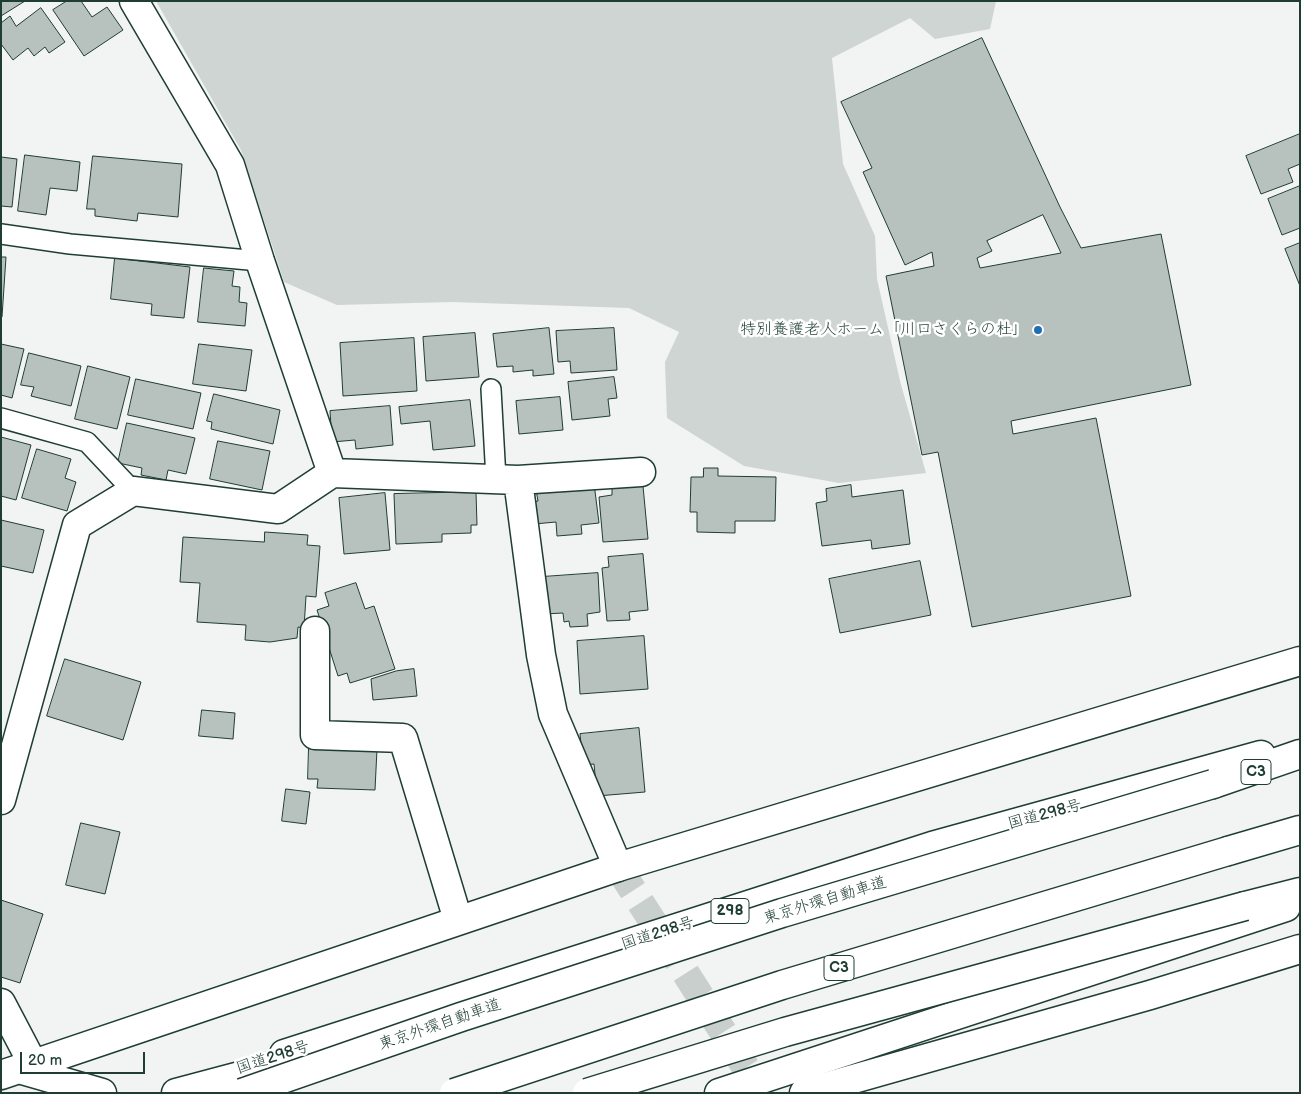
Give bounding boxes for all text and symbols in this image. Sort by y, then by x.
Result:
place label: 特別養護老人ホーム「川口さくらの杜」 [740,320,1028,340]
marker: 特別養護老人ホーム「川口さくらの杜」 [1032,324,1044,336]
road number: C3 [1241,760,1271,784]
street label: 国道298号 [1006,796,1084,834]
street label: 東京外環自動車道 [761,873,889,929]
road number: 298 [711,898,749,924]
street label: 国道298号 [619,913,697,955]
road number: C3 [824,956,854,980]
street label: 東京外環自動車道 [376,995,504,1055]
street label: 国道298号 [234,1037,312,1079]
scale bar [22,1042,148,1074]
text: 20 m [28,1051,62,1070]

